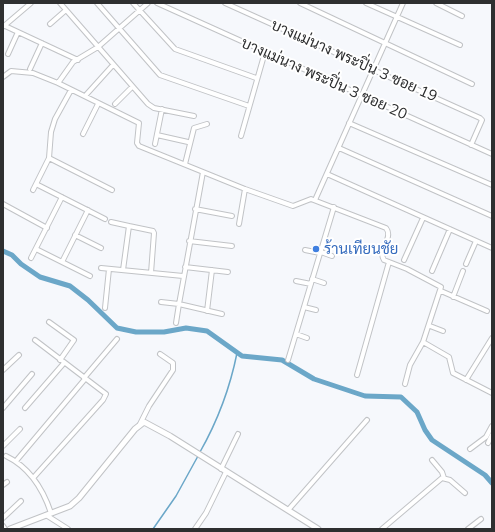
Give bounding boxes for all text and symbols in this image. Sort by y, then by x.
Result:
street label: บางแม่นาง พระปิ่น 3 ซอย 19 [268,16,440,106]
street label: บางแม่นาง พระปิ่น 3 ซอย 20 [238,34,410,124]
place label: ร้านเทียนชัย [324,240,398,258]
marker: ร้านเทียนชัย [311,244,321,254]

